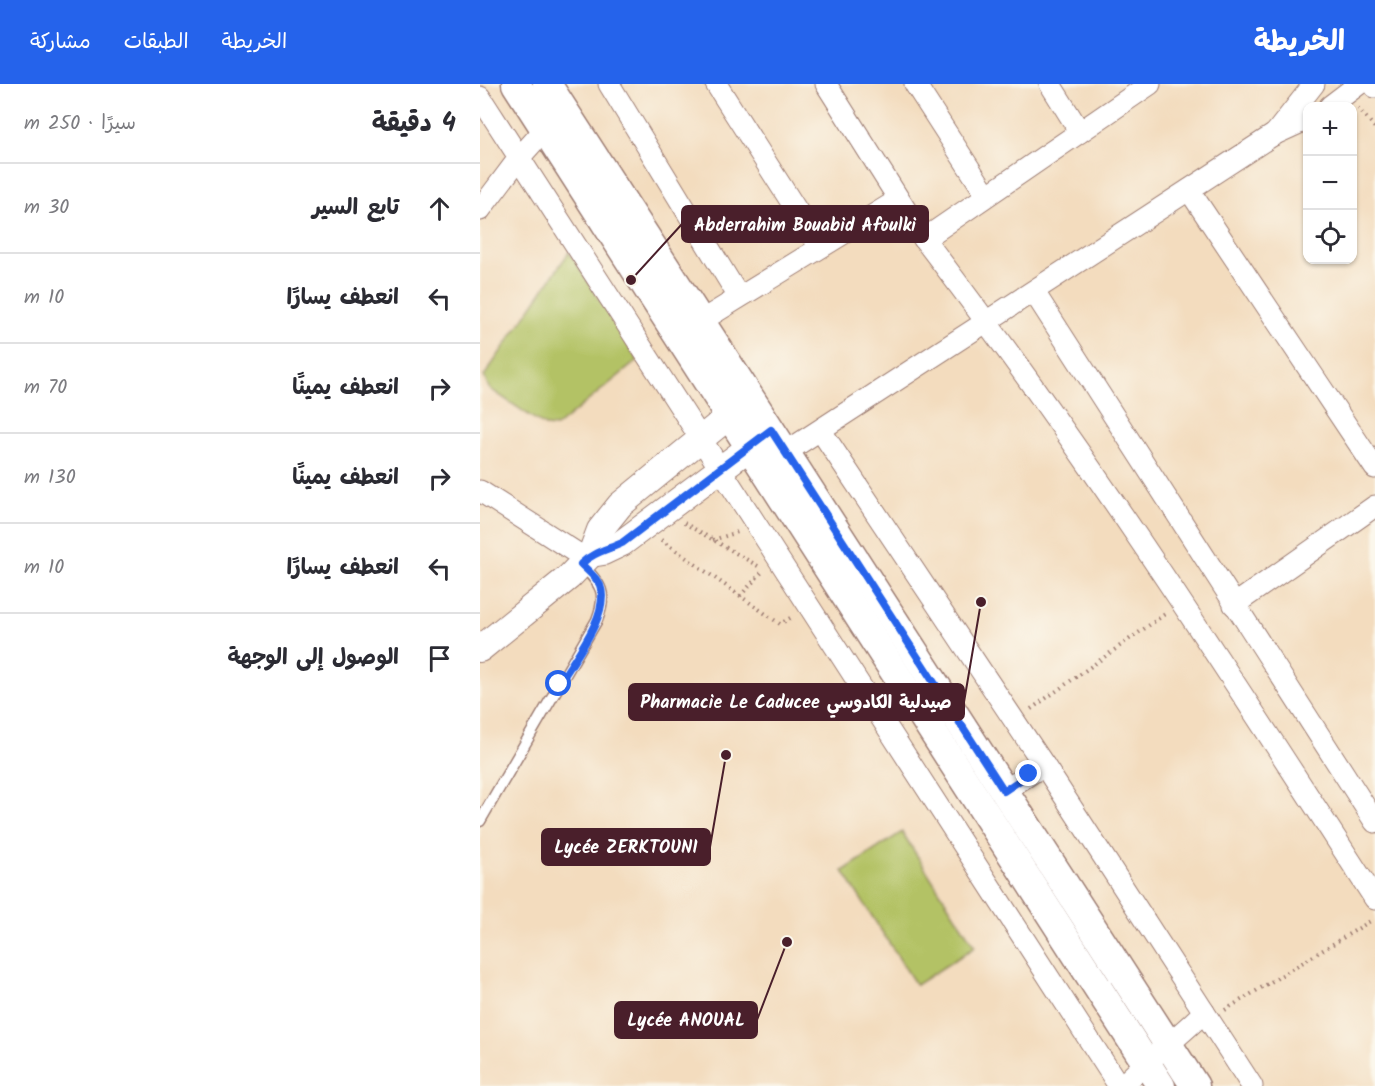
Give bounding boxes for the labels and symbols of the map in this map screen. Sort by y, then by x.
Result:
callout: Abderrahim Bouabid Afoulki [682,206,928,242]
text: Abderrahim Bouabid Afoulki [694,212,916,241]
route start [545,670,571,696]
callout: Pharmacie Le Caducee صيدلية الكادوسي [629,684,964,720]
text: Pharmacie Le Caducee صيدلية الكادوسي [640,689,952,718]
route end [1015,760,1041,786]
callout: Lycée ZERKTOUNI [542,829,710,865]
text: Lycée ZERKTOUNI [554,834,698,863]
callout: Lycée ANOUAL [615,1002,757,1038]
text: Lycée ANOUAL [627,1007,745,1036]

